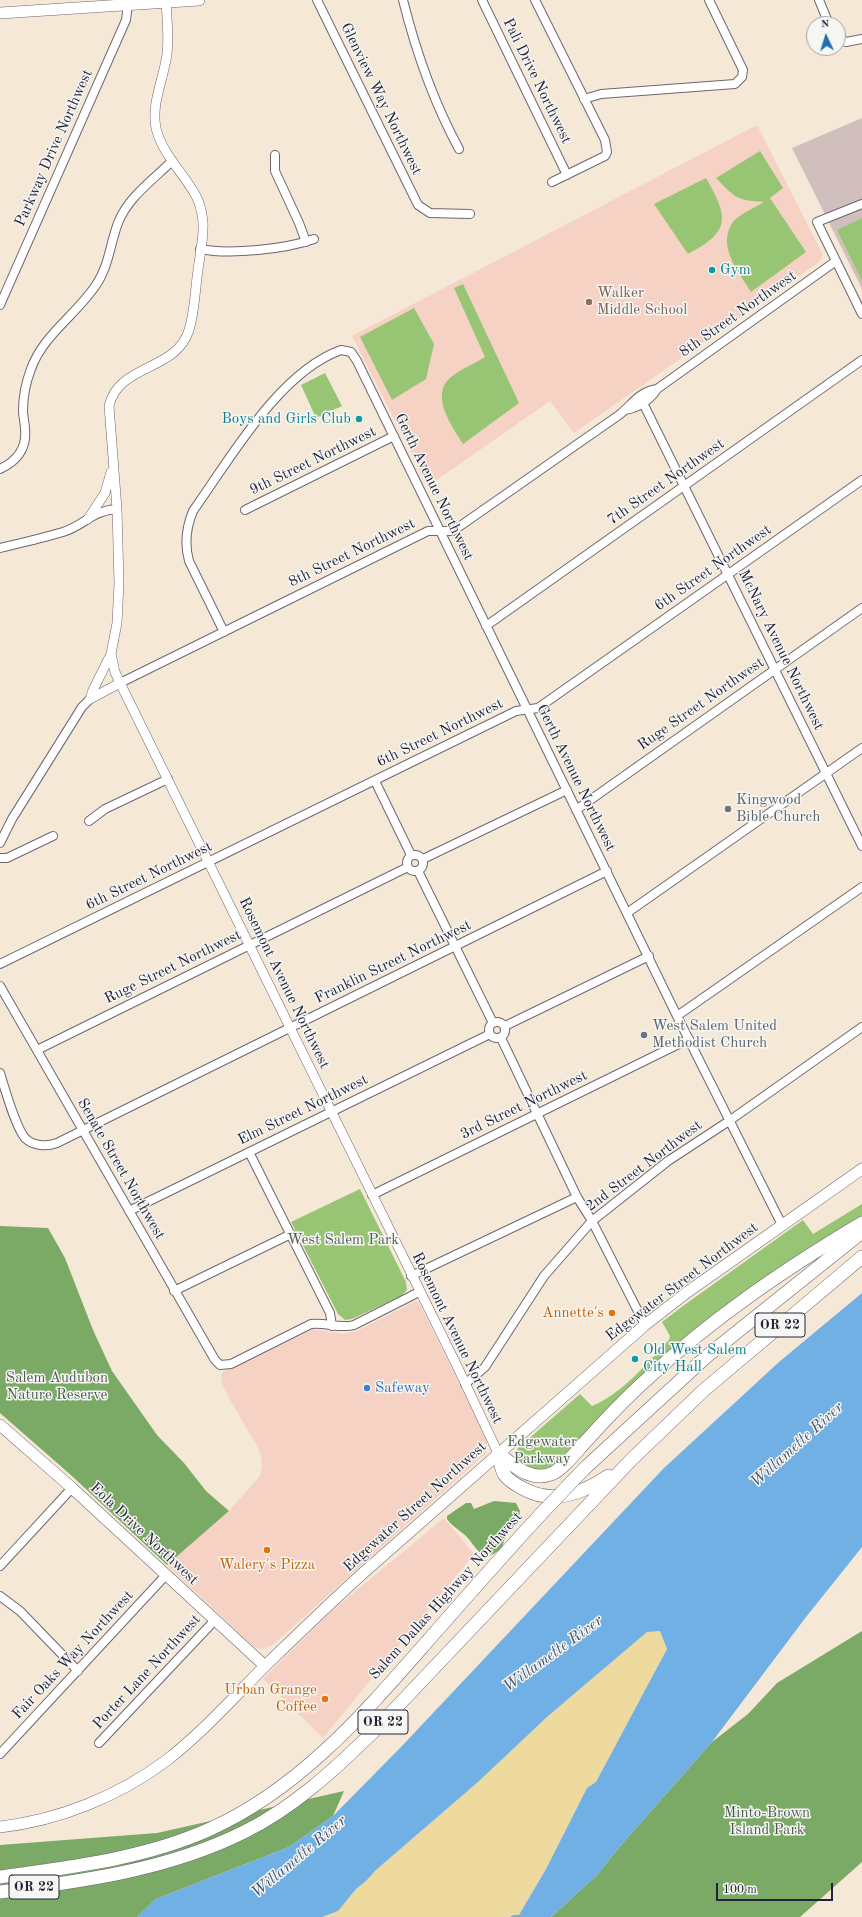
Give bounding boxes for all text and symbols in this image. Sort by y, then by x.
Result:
street label: Pali Drive Northwest [499,15,575,147]
north arrow [806,16,846,56]
text: N [821,19,830,30]
street label: Glenview Way Northwest [336,20,426,178]
street label: Parkway Drive Northwest [11,67,97,229]
place label: Gym [720,261,751,279]
marker: Gym [707,265,717,275]
street label: 8th Street Northwest [676,267,800,361]
place label: Walker Middle School [597,284,687,319]
marker: Walker Middle School [584,297,594,307]
place label: Boys and Girls Club [221,410,351,428]
street label: Gerth Avenue Northwest [391,411,477,563]
marker: Boys and Girls Club [354,414,364,424]
street label: 9th Street Northwest [247,423,379,499]
street label: 7th Street Northwest [604,435,728,529]
street label: 8th Street Northwest [286,515,418,591]
street label: 6th Street Northwest [651,521,775,615]
street label: McNary Avenue Northwest [734,567,828,733]
street label: Ruge Street Northwest [634,654,768,754]
street label: 6th Street Northwest [374,695,506,771]
street label: Gerth Avenue Northwest [533,702,619,854]
place label: Kingwood Bible Church [736,791,820,826]
marker: Kingwood Bible Church [723,804,733,814]
street label: 6th Street Northwest [83,838,215,914]
street label: Rosemont Avenue Northwest [235,894,333,1072]
street label: Franklin Street Northwest [312,916,474,1008]
street label: Ruge Street Northwest [102,926,244,1008]
place label: West Salem United Methodist Church [652,1017,777,1052]
marker: West Salem United Methodist Church [639,1030,649,1040]
street label: 3rd Street Northwest [458,1066,590,1144]
street label: Elm Street Northwest [235,1071,371,1149]
street label: Senate Street Northwest [73,1095,169,1243]
street label: 2nd Street Northwest [582,1116,706,1216]
street label: Edgewater Street Northwest [602,1219,762,1345]
park label: West Salem Park [287,1231,399,1249]
street label: Rosemont Avenue Northwest [408,1249,506,1427]
place label: Annette's [542,1304,604,1322]
marker: Annette's [607,1308,617,1318]
road number: OR 22 [755,1313,805,1337]
place label: Old West Salem City Hall [643,1341,747,1376]
marker: Old West Salem City Hall [630,1354,640,1364]
park label: Salem Audubon Nature Reserve [6,1369,108,1404]
place label: Safeway [375,1379,430,1397]
marker: Safeway [362,1383,372,1393]
water label: Willamette River [747,1398,847,1492]
park label: Edgewater Parkway [507,1433,577,1468]
street label: Edgewater Street Northwest [340,1438,490,1576]
street label: Eola Drive Northwest [86,1479,202,1589]
street label: Salem Dallas Highway Northwest [366,1508,526,1684]
marker: Walery's Pizza [262,1545,272,1555]
place label: Walery's Pizza [219,1556,315,1574]
street label: Fair Oaks Way Northwest [9,1587,137,1723]
street label: Porter Lane Northwest [89,1611,205,1733]
water label: Willamette River [499,1611,607,1697]
place label: Urban Grange Coffee [224,1681,317,1716]
marker: Urban Grange Coffee [320,1694,330,1704]
road number: OR 22 [358,1710,408,1734]
park label: Minto-Brown Island Park [724,1804,810,1839]
water label: Willamette River [247,1812,351,1902]
road number: OR 22 [9,1875,59,1899]
scale bar [718,1875,835,1901]
text: 100 m [723,1884,757,1896]

